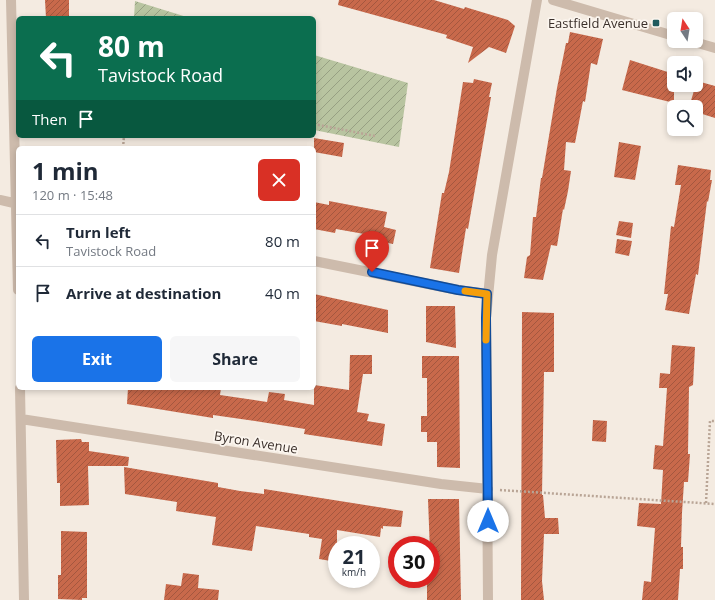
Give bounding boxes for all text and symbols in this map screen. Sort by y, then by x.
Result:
north arrow [667,12,703,48]
map controls [667,12,703,136]
place label: Eastfield Avenue [548,14,648,32]
marker: Eastfield Avenue [651,18,661,28]
text: 80 m [98,27,165,65]
icon: left [32,32,84,84]
button: sound [667,56,703,92]
text: Tavistock Road [98,63,223,87]
button: search [667,100,703,136]
icon: arrive [75,108,97,130]
text: Then [32,109,67,129]
text: 1 min [32,154,99,187]
button: close [258,159,300,201]
text: 120 m · 15:48 [32,186,113,204]
text: Turn left [66,222,131,242]
icon: left [32,230,54,252]
text: 80 m [265,231,300,251]
pin [355,231,389,272]
icon: arrive [361,237,383,259]
text: Tavistock Road [66,242,156,260]
icon: arrive [32,282,54,304]
text: Arrive at destination [66,283,221,303]
text: 40 m [265,283,300,303]
button: Exit [32,336,162,382]
button: Share [170,336,300,382]
street label: Byron Avenue [213,426,299,458]
position arrow [467,500,509,542]
speed limit sign: 30 [388,536,440,588]
text: 21 [343,543,365,570]
text: km/h [342,565,366,579]

